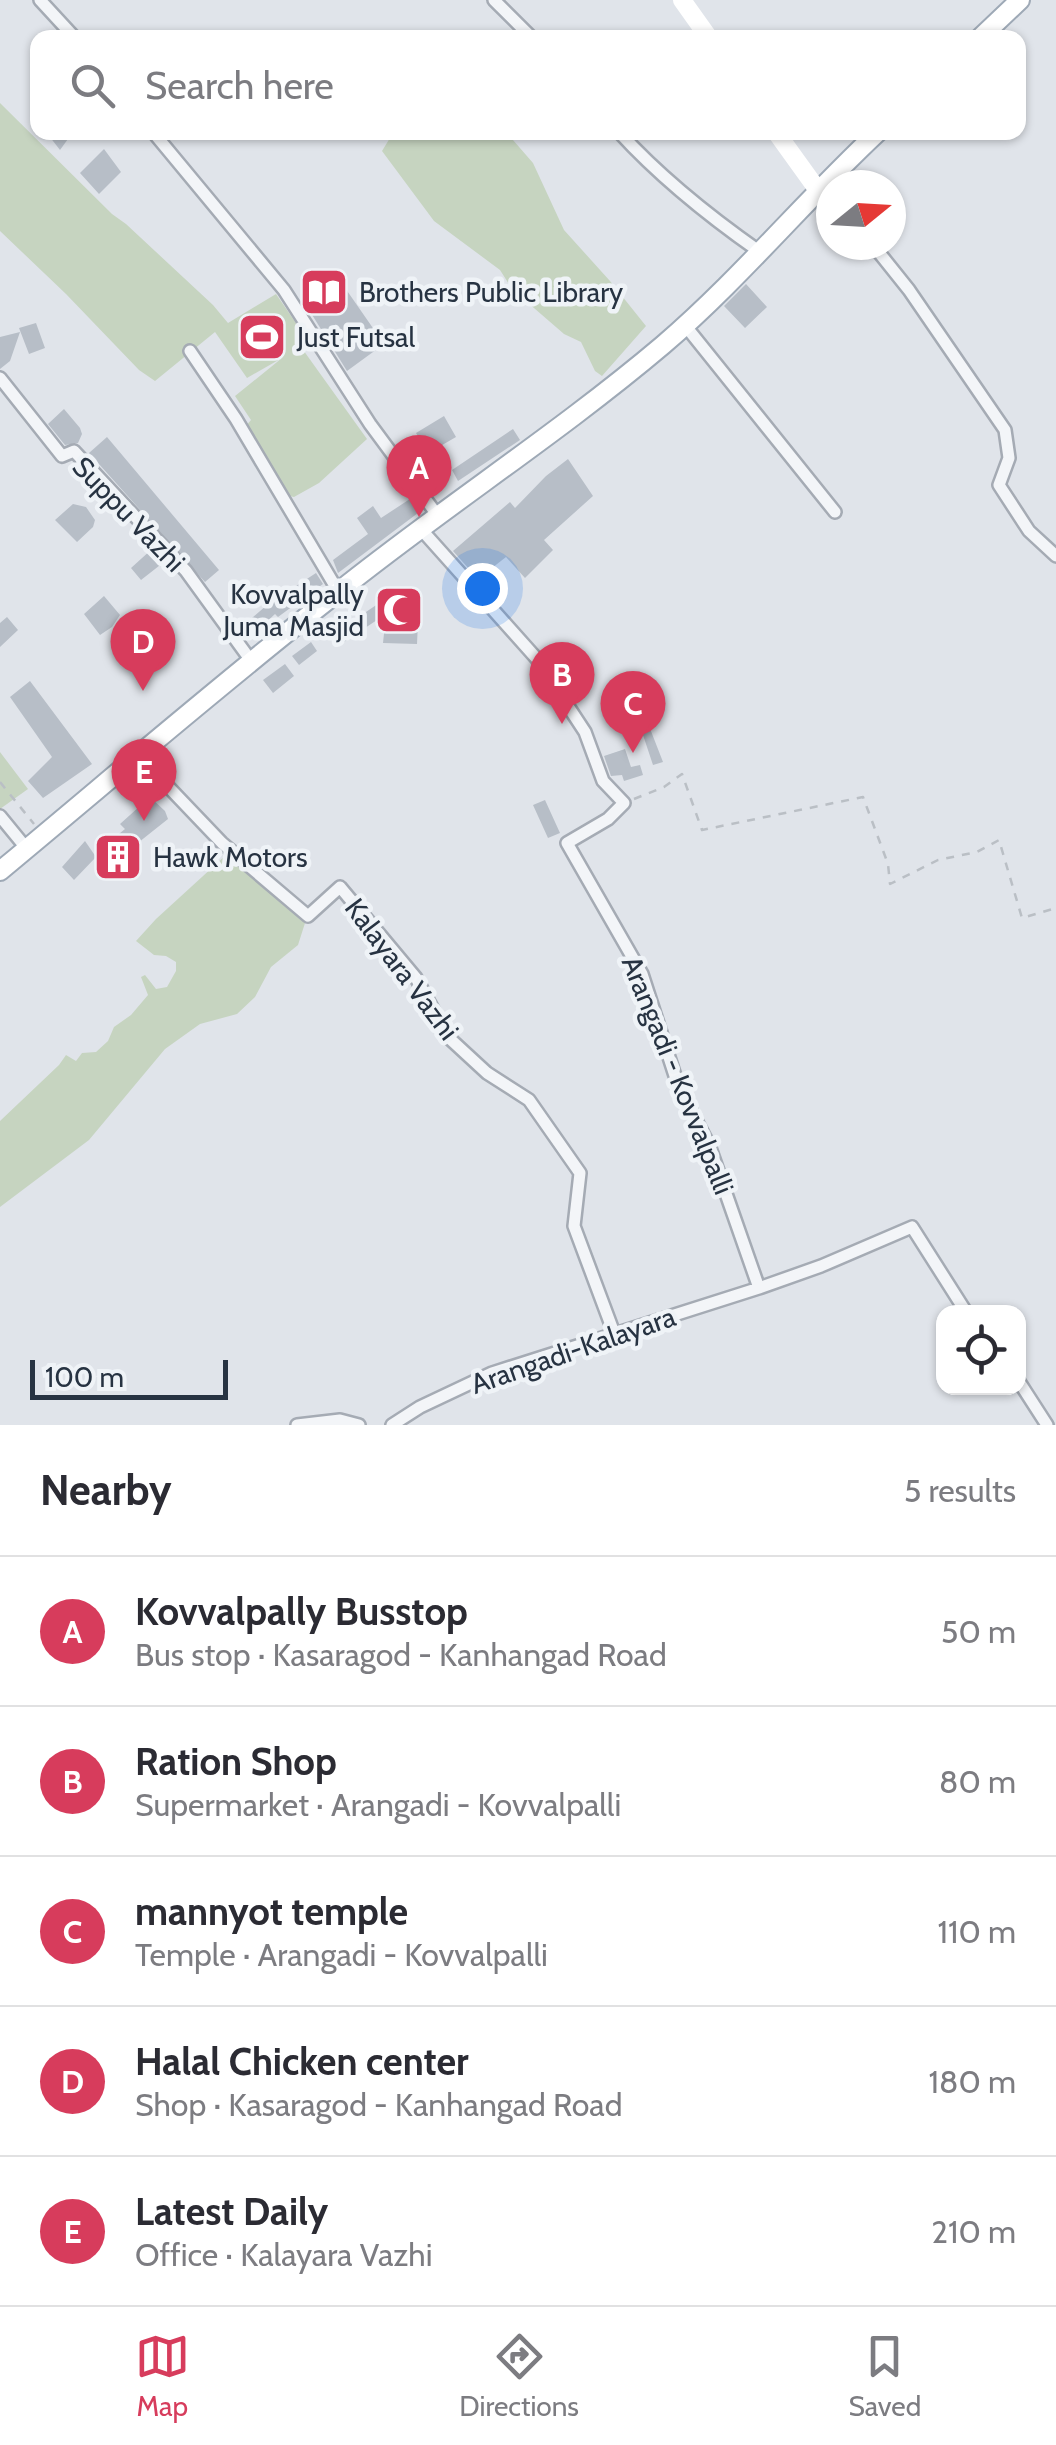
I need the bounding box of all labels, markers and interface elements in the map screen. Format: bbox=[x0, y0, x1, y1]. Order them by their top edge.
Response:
search box bbox=[30, 30, 1026, 140]
icon: search bbox=[65, 58, 120, 113]
text: Search here bbox=[145, 62, 334, 109]
north arrow bbox=[816, 170, 906, 260]
library icon: Brothers Public Library bbox=[298, 266, 350, 318]
place label: Brothers Public Library bbox=[359, 275, 623, 309]
sports icon: Just Futsal bbox=[236, 311, 288, 363]
place label: Just Futsal bbox=[296, 320, 416, 354]
pin: A bbox=[386, 434, 452, 517]
street label: Suppu Vazhi bbox=[66, 449, 192, 579]
your location bbox=[457, 563, 508, 614]
place label: Kovvalpally Juma Masjid bbox=[222, 577, 364, 643]
mosque icon: Kovvalpally Juma Masjid bbox=[373, 584, 425, 636]
pin: D bbox=[110, 608, 176, 691]
pin: B bbox=[530, 642, 594, 724]
pin: C bbox=[600, 670, 666, 753]
pin: E bbox=[112, 738, 176, 821]
building icon: Hawk Motors bbox=[92, 831, 144, 883]
place label: Hawk Motors bbox=[153, 840, 307, 874]
street label: Kalayara Vazhi bbox=[338, 892, 466, 1046]
street label: Arangadi - Kovvalpalli bbox=[615, 951, 741, 1199]
street label: Arangadi-Kalayara bbox=[466, 1299, 680, 1401]
map controls bbox=[936, 1305, 1026, 1395]
button: locate bbox=[936, 1305, 1026, 1395]
scale bar bbox=[30, 1355, 228, 1400]
text: 100 m bbox=[45, 1360, 124, 1394]
text: Nearby bbox=[40, 1464, 172, 1516]
text: 5 results bbox=[904, 1471, 1016, 1510]
text: Kovvalpally Busstop bbox=[135, 1588, 468, 1635]
text: A bbox=[62, 1612, 83, 1651]
text: 50 m bbox=[941, 1612, 1016, 1651]
text: Bus stop · Kasaragod - Kanhangad Road bbox=[135, 1635, 667, 1674]
text: Ration Shop bbox=[135, 1738, 337, 1785]
text: B bbox=[62, 1762, 83, 1801]
text: 80 m bbox=[939, 1762, 1016, 1801]
text: Supermarket · Arangadi - Kovvalpalli bbox=[135, 1785, 621, 1824]
text: mannyot temple bbox=[135, 1888, 408, 1935]
text: C bbox=[63, 1912, 82, 1951]
text: 110 m bbox=[938, 1912, 1016, 1951]
text: Temple · Arangadi - Kovvalpalli bbox=[135, 1935, 548, 1974]
text: Halal Chicken center bbox=[135, 2038, 469, 2085]
text: D bbox=[61, 2062, 84, 2101]
text: 180 m bbox=[929, 2062, 1016, 2101]
text: Shop · Kasaragod - Kanhangad Road bbox=[135, 2085, 623, 2124]
text: Latest Daily bbox=[135, 2188, 328, 2235]
text: E bbox=[63, 2212, 82, 2251]
text: 210 m bbox=[931, 2212, 1016, 2251]
text: Office · Kalayara Vazhi bbox=[135, 2235, 432, 2274]
tab: Map bbox=[135, 2329, 190, 2423]
tab: Directions bbox=[459, 2329, 579, 2423]
tab: Saved bbox=[849, 2329, 921, 2423]

